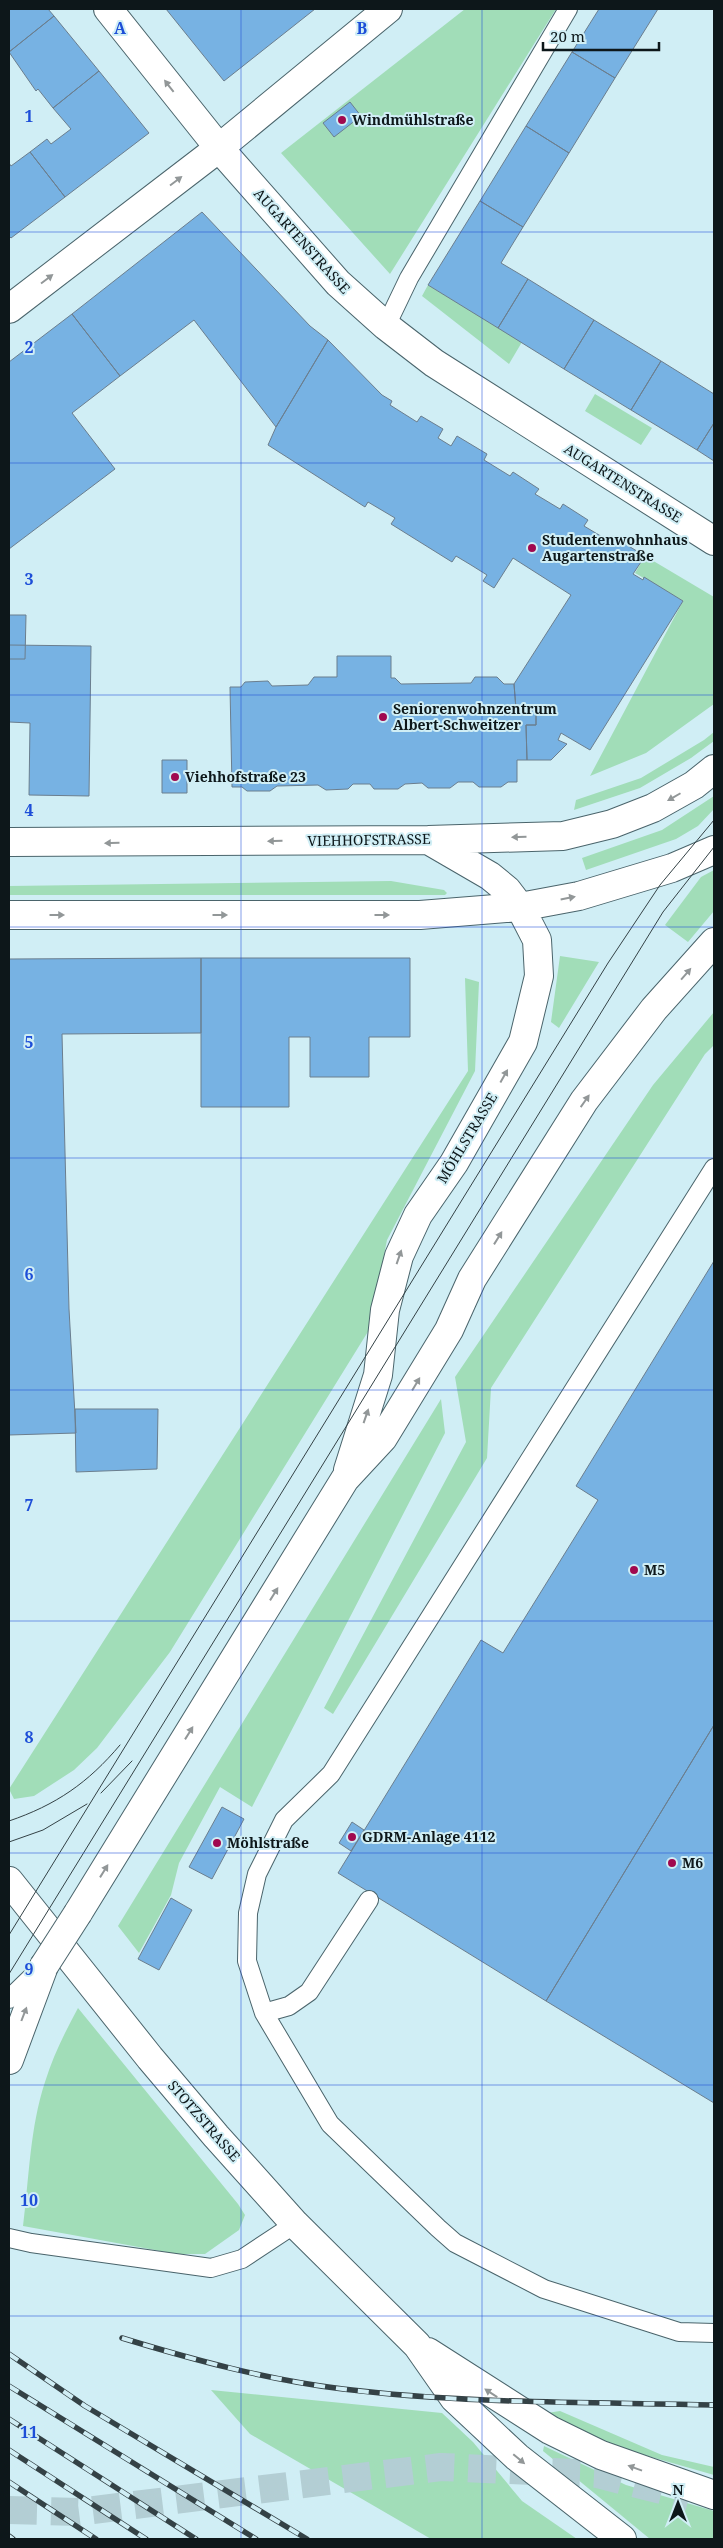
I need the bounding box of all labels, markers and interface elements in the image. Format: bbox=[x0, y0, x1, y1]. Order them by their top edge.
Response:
text: A bbox=[114, 17, 127, 39]
text: B bbox=[357, 17, 368, 39]
scale bar bbox=[543, 20, 659, 52]
text: 20 m bbox=[550, 26, 585, 46]
one-way arrow bbox=[164, 80, 175, 93]
text: 1 bbox=[24, 105, 34, 127]
place label: Windmühlstraße bbox=[352, 110, 473, 129]
marker: Windmühlstraße bbox=[336, 114, 348, 126]
one-way arrow bbox=[169, 175, 182, 186]
street label: AUGARTENSTRASSE bbox=[250, 184, 355, 298]
one-way arrow bbox=[41, 274, 54, 285]
text: 2 bbox=[24, 336, 34, 358]
street label: AUGARTENSTRASSE bbox=[561, 439, 686, 527]
place label: Studentenwohnhaus Augartenstraße bbox=[542, 530, 688, 565]
marker: Studentenwohnhaus Augartenstraße bbox=[526, 542, 538, 554]
text: 3 bbox=[24, 568, 34, 590]
place label: Seniorenwohnzentrum Albert-Schweitzer bbox=[393, 699, 557, 734]
marker: Seniorenwohnzentrum Albert-Schweitzer bbox=[377, 711, 389, 723]
place label: Viehhofstraße 23 bbox=[185, 767, 306, 786]
marker: Viehhofstraße 23 bbox=[169, 771, 181, 783]
one-way arrow bbox=[667, 792, 680, 801]
text: 4 bbox=[24, 799, 34, 821]
street label: VIEHHOFSTRASSE bbox=[307, 829, 431, 850]
one-way arrow bbox=[511, 834, 527, 842]
one-way arrow bbox=[266, 837, 282, 845]
one-way arrow bbox=[104, 839, 120, 847]
one-way arrow bbox=[561, 894, 577, 902]
one-way arrow bbox=[50, 911, 66, 919]
one-way arrow bbox=[212, 911, 228, 919]
one-way arrow bbox=[375, 911, 391, 919]
one-way arrow bbox=[681, 967, 692, 980]
text: 5 bbox=[24, 1031, 34, 1053]
one-way arrow bbox=[500, 1069, 509, 1082]
street label: MÖHLSTRASSE bbox=[432, 1089, 501, 1186]
one-way arrow bbox=[580, 1094, 590, 1108]
one-way arrow bbox=[494, 1231, 503, 1245]
one-way arrow bbox=[396, 1250, 403, 1265]
text: 6 bbox=[24, 1263, 34, 1285]
one-way arrow bbox=[411, 1378, 420, 1391]
one-way arrow bbox=[363, 1408, 371, 1423]
text: 7 bbox=[24, 1494, 34, 1516]
place label: M5 bbox=[644, 1560, 665, 1579]
marker: M5 bbox=[628, 1564, 640, 1576]
one-way arrow bbox=[269, 1588, 278, 1601]
text: 8 bbox=[24, 1726, 34, 1748]
one-way arrow bbox=[184, 1726, 193, 1739]
place label: GDRM-Anlage 4112 bbox=[362, 1827, 496, 1846]
marker: GDRM-Anlage 4112 bbox=[346, 1831, 358, 1843]
place label: Möhlstraße bbox=[227, 1833, 309, 1852]
marker: Möhlstraße bbox=[211, 1837, 223, 1849]
place label: M6 bbox=[682, 1853, 703, 1872]
marker: M6 bbox=[666, 1857, 678, 1869]
one-way arrow bbox=[99, 1865, 108, 1878]
text: 9 bbox=[24, 1958, 34, 1980]
one-way arrow bbox=[21, 2007, 29, 2021]
street label: STOTZSTRASSE bbox=[164, 2076, 245, 2165]
text: 10 bbox=[20, 2189, 38, 2211]
one-way arrow bbox=[485, 2388, 498, 2398]
text: 11 bbox=[20, 2421, 38, 2443]
one-way arrow bbox=[512, 2453, 525, 2464]
one-way arrow bbox=[627, 2464, 642, 2472]
north arrow bbox=[653, 2478, 703, 2528]
text: N bbox=[672, 2480, 684, 2499]

